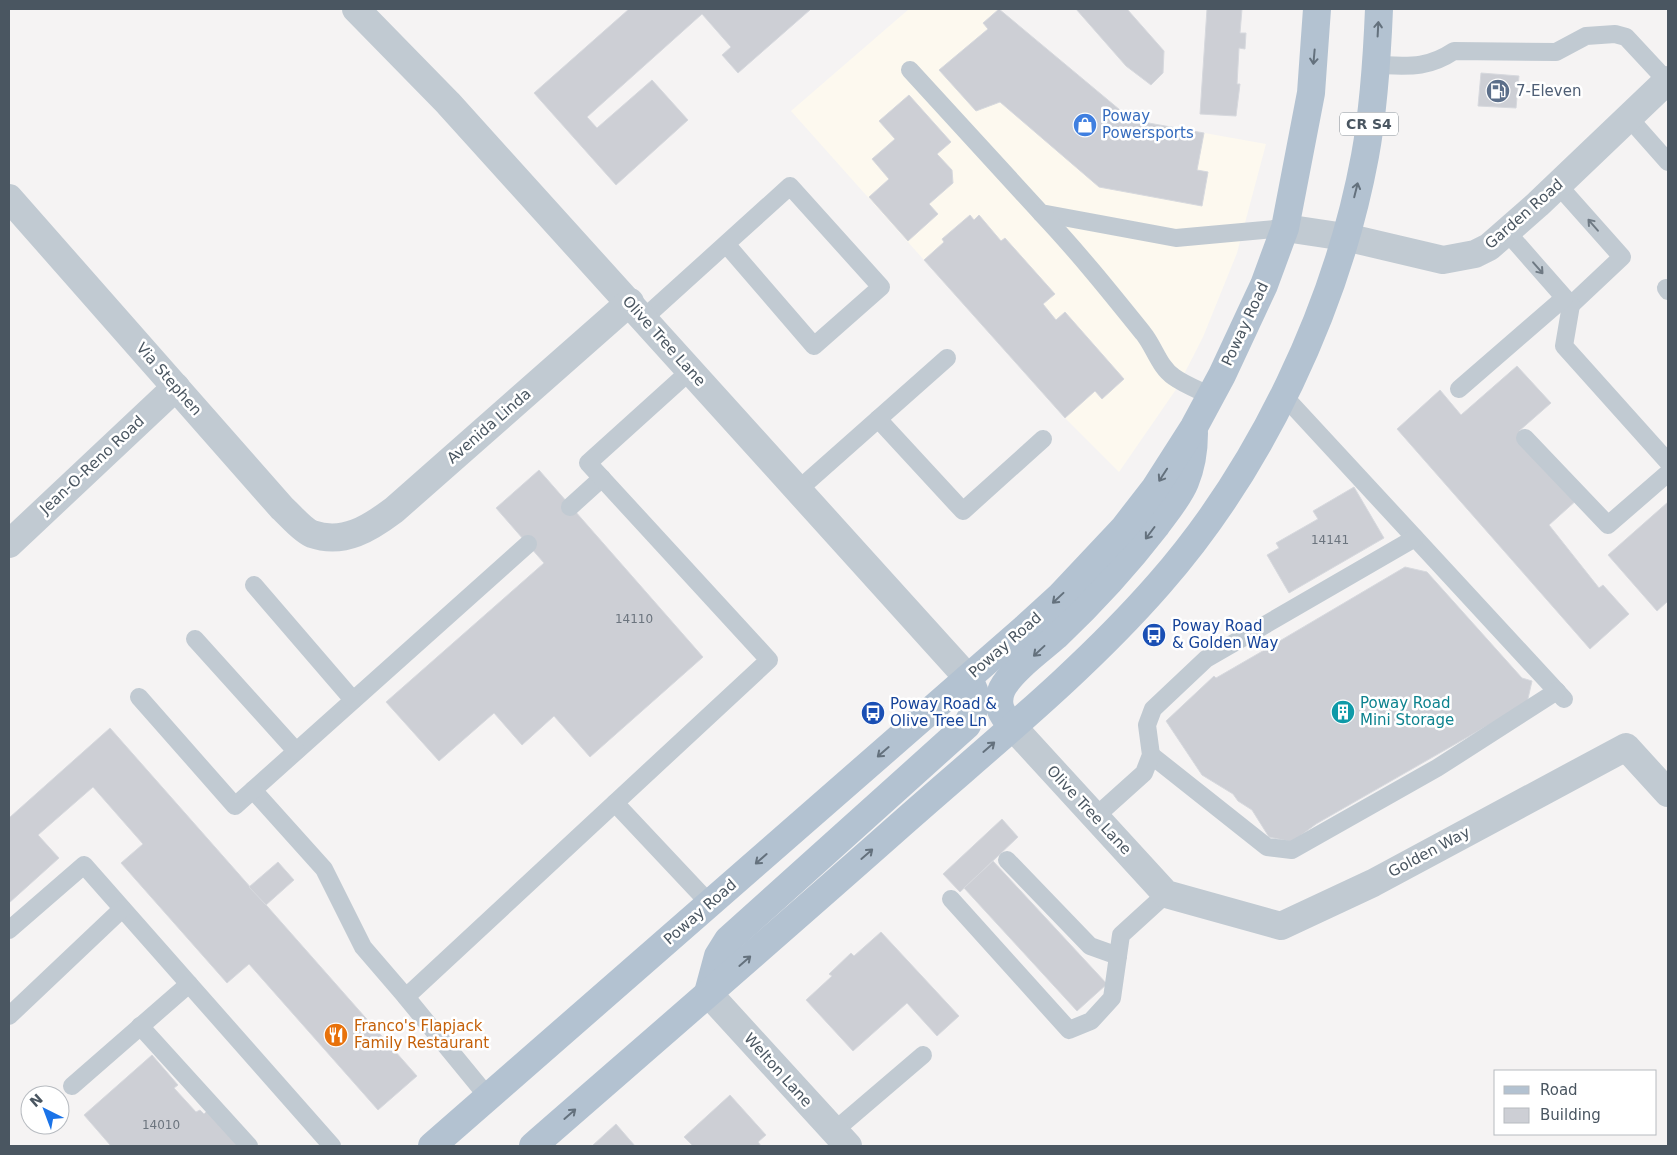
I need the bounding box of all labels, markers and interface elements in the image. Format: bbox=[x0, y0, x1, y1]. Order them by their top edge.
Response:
one-way arrow bbox=[1374, 22, 1383, 38]
one-way arrow bbox=[1310, 49, 1319, 65]
fuel station icon: 7-Eleven bbox=[1485, 78, 1511, 104]
place label: 7-Eleven bbox=[1516, 82, 1581, 100]
place label: Poway Powersports bbox=[1102, 107, 1194, 142]
shop icon: Poway Powersports bbox=[1072, 112, 1098, 138]
road number: CR S4 bbox=[1340, 112, 1398, 136]
street label: Garden Road bbox=[1481, 175, 1567, 253]
one-way arrow bbox=[1352, 183, 1362, 199]
one-way arrow bbox=[1588, 219, 1599, 232]
one-way arrow bbox=[1533, 262, 1544, 275]
street label: Poway Road bbox=[1218, 279, 1272, 369]
street label: Olive Tree Lane bbox=[619, 292, 709, 390]
street label: Via Stephen bbox=[133, 339, 205, 419]
street label: Avenida Linda bbox=[443, 385, 535, 467]
street label: Jean-O-Reno Road bbox=[35, 412, 148, 519]
one-way arrow bbox=[1158, 468, 1169, 482]
one-way arrow bbox=[1145, 526, 1155, 540]
house number: 14141 bbox=[1311, 533, 1349, 547]
one-way arrow bbox=[1051, 592, 1064, 604]
street label: Poway Road bbox=[965, 609, 1045, 681]
house number: 14110 bbox=[615, 612, 653, 626]
place label: Poway Road & Golden Way bbox=[1172, 617, 1279, 652]
bus stop icon: Poway Road & Golden Way bbox=[1141, 622, 1167, 648]
one-way arrow bbox=[1032, 645, 1045, 657]
place label: Poway Road Mini Storage bbox=[1360, 694, 1454, 729]
place label: Poway Road & Olive Tree Ln bbox=[890, 695, 997, 730]
building icon: Poway Road Mini Storage bbox=[1330, 699, 1356, 725]
bus stop icon: Poway Road & Olive Tree Ln bbox=[860, 700, 886, 726]
one-way arrow bbox=[983, 741, 996, 752]
one-way arrow bbox=[877, 746, 890, 757]
street label: Olive Tree Lane bbox=[1043, 762, 1135, 858]
street label: Golden Way bbox=[1385, 823, 1473, 881]
one-way arrow bbox=[861, 848, 874, 860]
one-way arrow bbox=[755, 853, 768, 865]
street label: Poway Road bbox=[660, 876, 740, 948]
one-way arrow bbox=[738, 955, 751, 967]
place label: Franco's Flapjack Family Restaurant bbox=[354, 1017, 489, 1052]
restaurant icon: Franco's Flapjack Family Restaurant bbox=[323, 1022, 349, 1048]
street label: Welton Lane bbox=[740, 1029, 816, 1111]
legend bbox=[1494, 1070, 1657, 1135]
text: Road bbox=[1540, 1081, 1578, 1099]
north arrow bbox=[20, 1085, 70, 1135]
text: N bbox=[27, 1090, 46, 1110]
text: Building bbox=[1540, 1106, 1601, 1124]
one-way arrow bbox=[563, 1108, 576, 1120]
house number: 14010 bbox=[142, 1118, 180, 1132]

